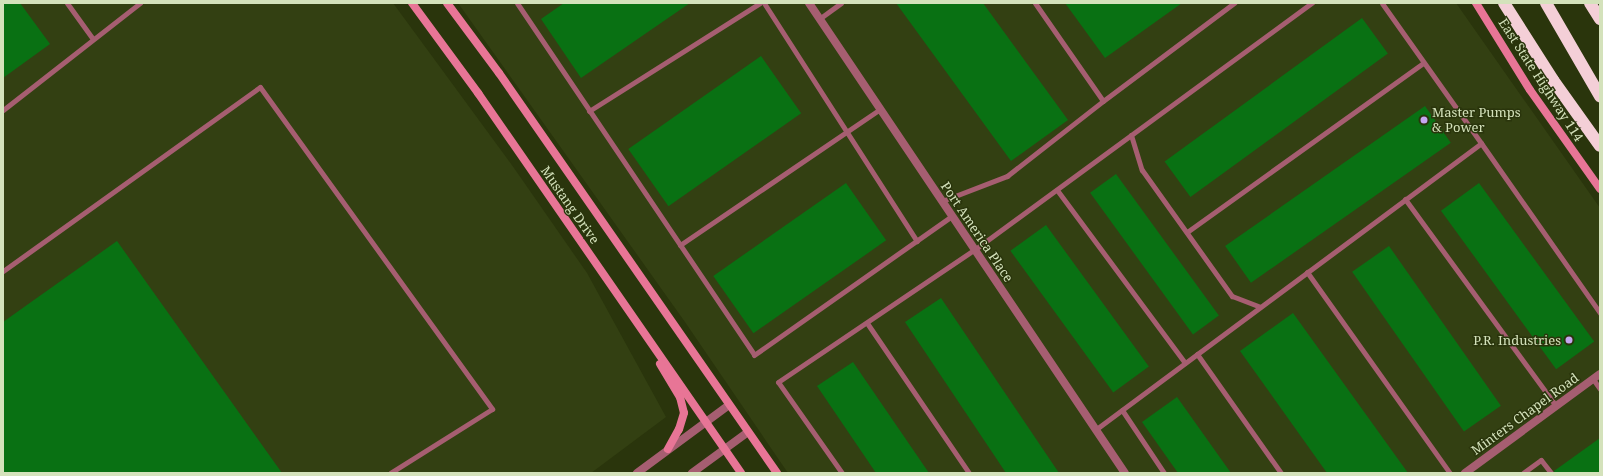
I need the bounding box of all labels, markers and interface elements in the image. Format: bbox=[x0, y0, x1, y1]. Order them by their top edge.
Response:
street label: East State Highway 114 bbox=[1495, 16, 1587, 144]
place label: Master Pumps & Power bbox=[1432, 105, 1521, 136]
marker: Master Pumps & Power bbox=[1419, 115, 1429, 125]
street label: Mustang Drive bbox=[537, 163, 603, 247]
street label: Port America Place bbox=[938, 179, 1016, 285]
place label: P.R. Industries bbox=[1473, 332, 1561, 348]
marker: P.R. Industries bbox=[1564, 335, 1574, 345]
street label: Minters Chapel Road bbox=[1468, 370, 1582, 458]

